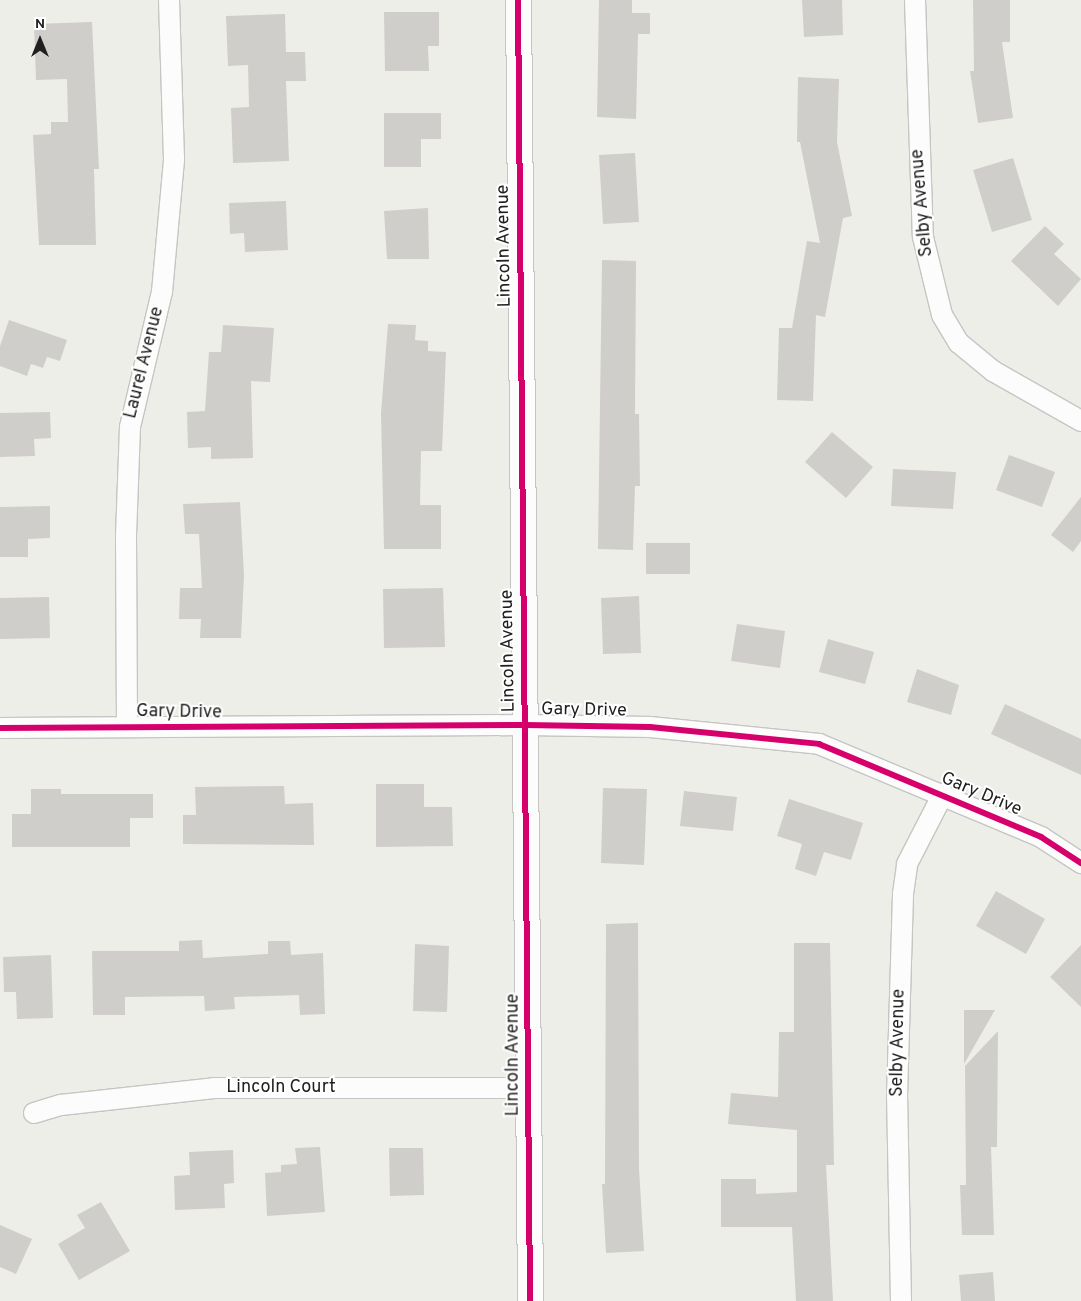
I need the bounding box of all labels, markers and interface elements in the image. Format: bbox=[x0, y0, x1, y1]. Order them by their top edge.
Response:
north arrow bbox=[15, 15, 65, 65]
text: N bbox=[35, 16, 45, 33]
street label: Selby Avenue bbox=[907, 148, 939, 258]
street label: Lincoln Avenue bbox=[493, 184, 517, 308]
street label: Laurel Avenue bbox=[121, 305, 169, 421]
street label: Lincoln Avenue bbox=[497, 589, 521, 713]
street label: Gary Drive bbox=[541, 699, 627, 723]
street label: Gary Drive bbox=[136, 701, 222, 725]
street label: Gary Drive bbox=[937, 768, 1025, 822]
street label: Selby Avenue bbox=[887, 988, 911, 1098]
street label: Lincoln Avenue bbox=[503, 993, 525, 1117]
street label: Lincoln Court bbox=[226, 1077, 336, 1099]

